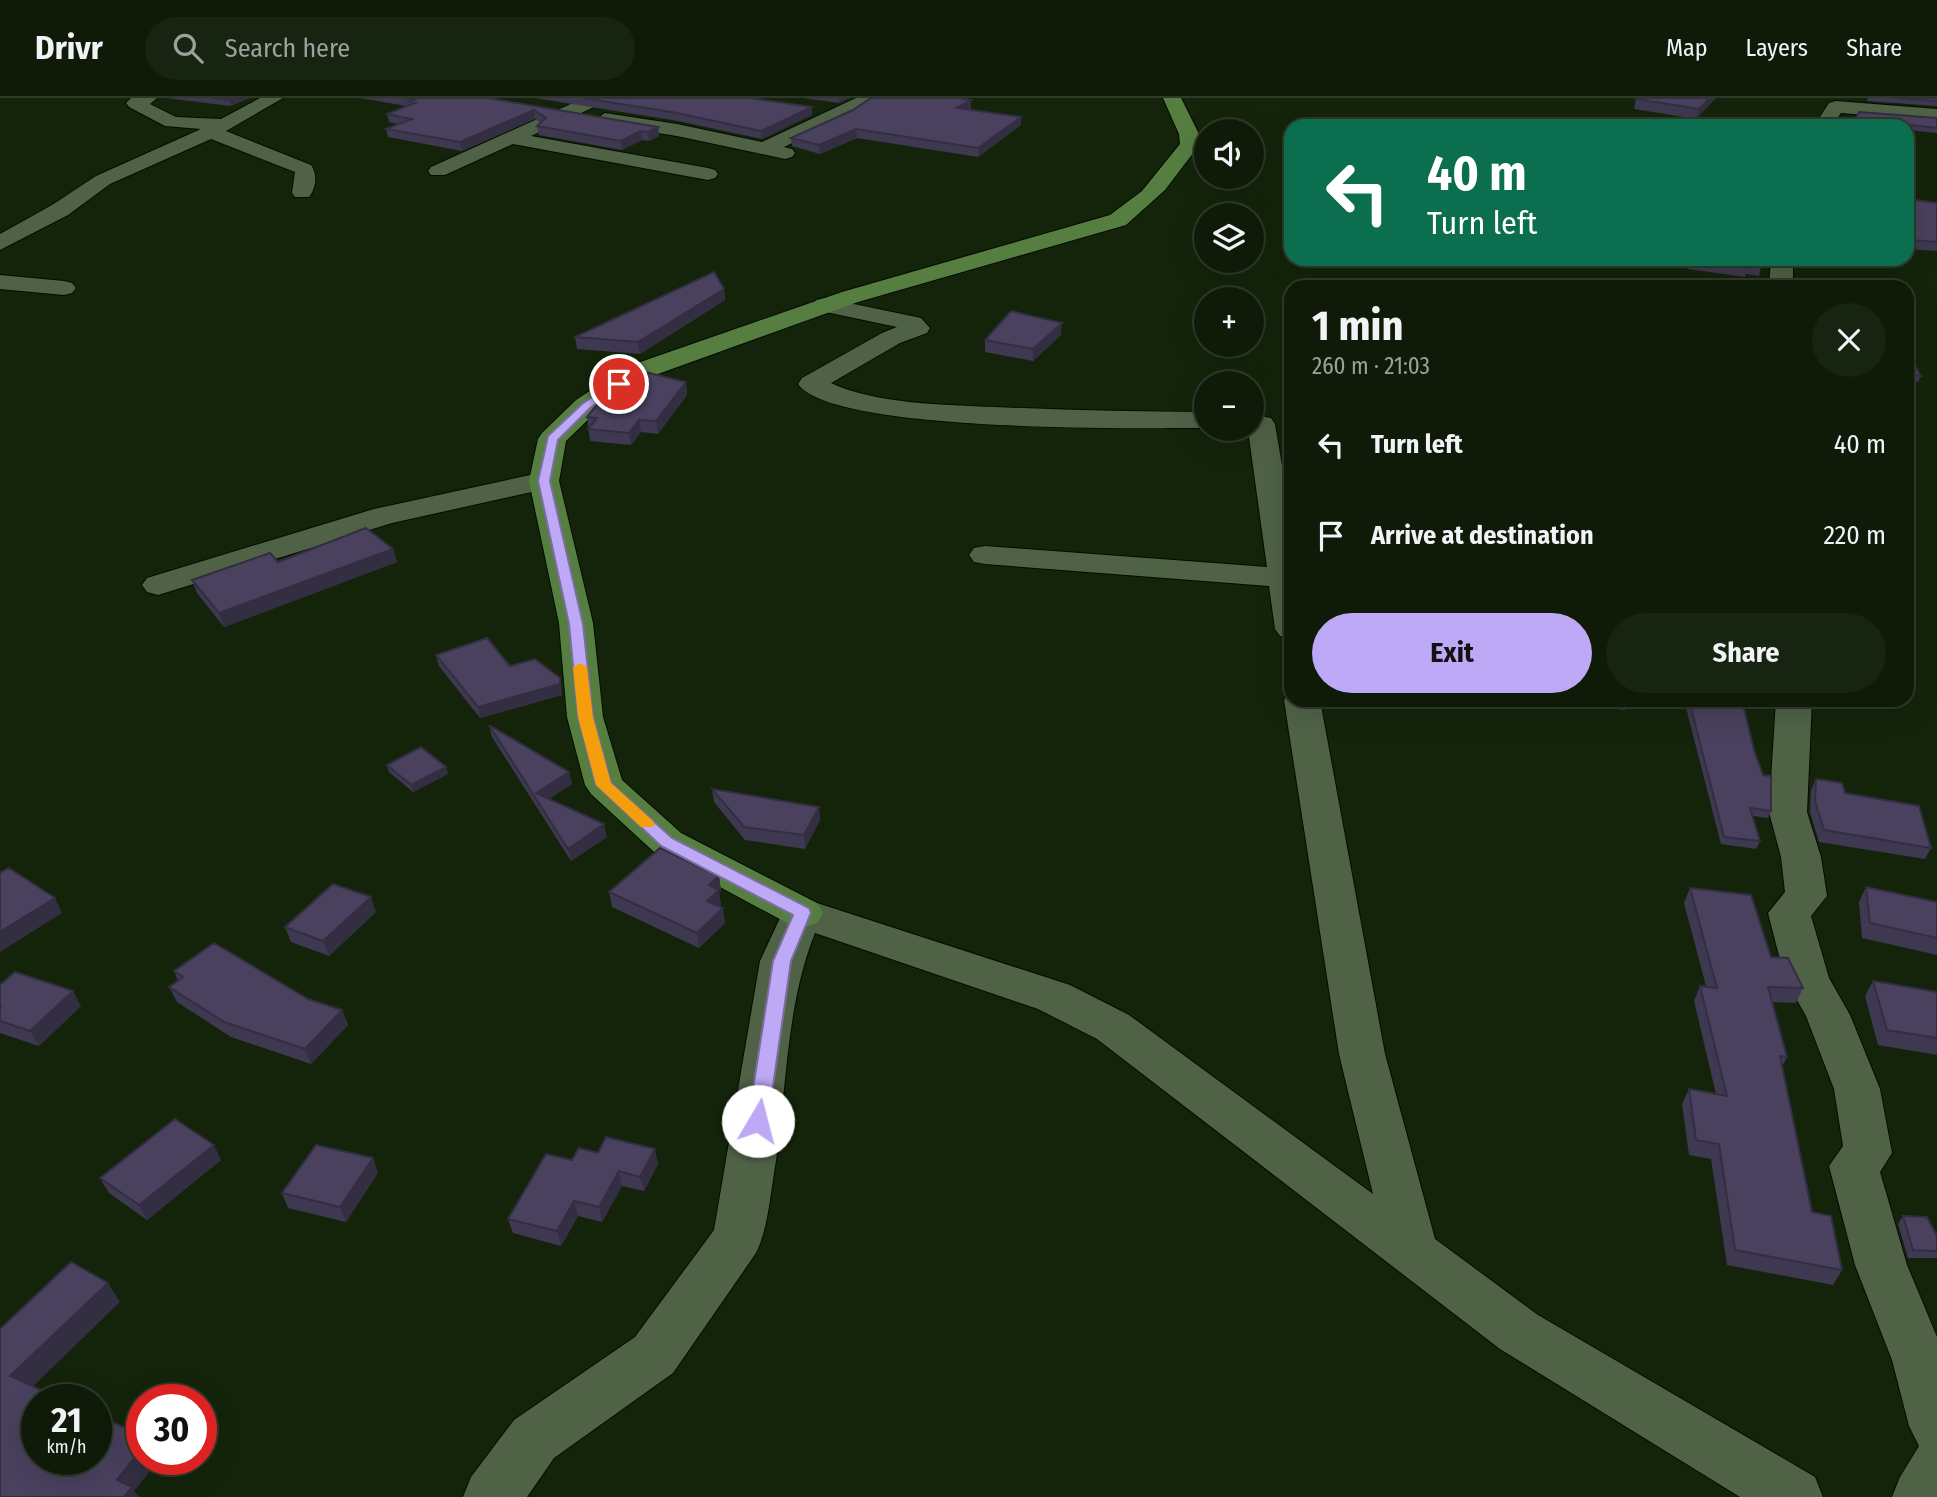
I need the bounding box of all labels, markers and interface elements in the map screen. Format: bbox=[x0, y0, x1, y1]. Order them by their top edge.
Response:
search box bbox=[145, 17, 635, 80]
text: Drivr bbox=[35, 28, 103, 68]
icon: search bbox=[169, 29, 207, 67]
text: Search here bbox=[225, 33, 350, 64]
text: Map bbox=[1666, 34, 1708, 62]
text: Layers bbox=[1746, 34, 1808, 62]
text: Share bbox=[1846, 34, 1902, 62]
map controls bbox=[1194, 119, 1264, 441]
button: sound bbox=[1194, 119, 1264, 189]
text: 40 m bbox=[1427, 144, 1527, 203]
icon: left bbox=[1312, 147, 1403, 238]
button: layers bbox=[1194, 203, 1264, 273]
text: Turn left bbox=[1427, 204, 1537, 242]
button: + bbox=[1194, 287, 1264, 357]
text: 1 min bbox=[1312, 301, 1403, 351]
button: close bbox=[1812, 303, 1886, 377]
text: 260 m · 21:03 bbox=[1312, 352, 1430, 380]
pin bbox=[589, 354, 649, 414]
icon: arrive bbox=[600, 365, 638, 403]
button: − bbox=[1194, 371, 1264, 441]
icon: left bbox=[1312, 426, 1350, 464]
text: Turn left bbox=[1371, 429, 1463, 460]
text: 40 m bbox=[1834, 429, 1886, 460]
icon: arrive bbox=[1312, 517, 1350, 555]
text: Arrive at destination bbox=[1371, 520, 1594, 551]
text: 220 m bbox=[1823, 520, 1886, 551]
button: Exit bbox=[1312, 613, 1592, 693]
button: Share bbox=[1606, 613, 1886, 693]
position arrow bbox=[721, 1084, 795, 1158]
speed limit sign: 30 bbox=[126, 1384, 217, 1475]
text: 21 bbox=[51, 1399, 82, 1441]
text: km/h bbox=[46, 1436, 87, 1458]

